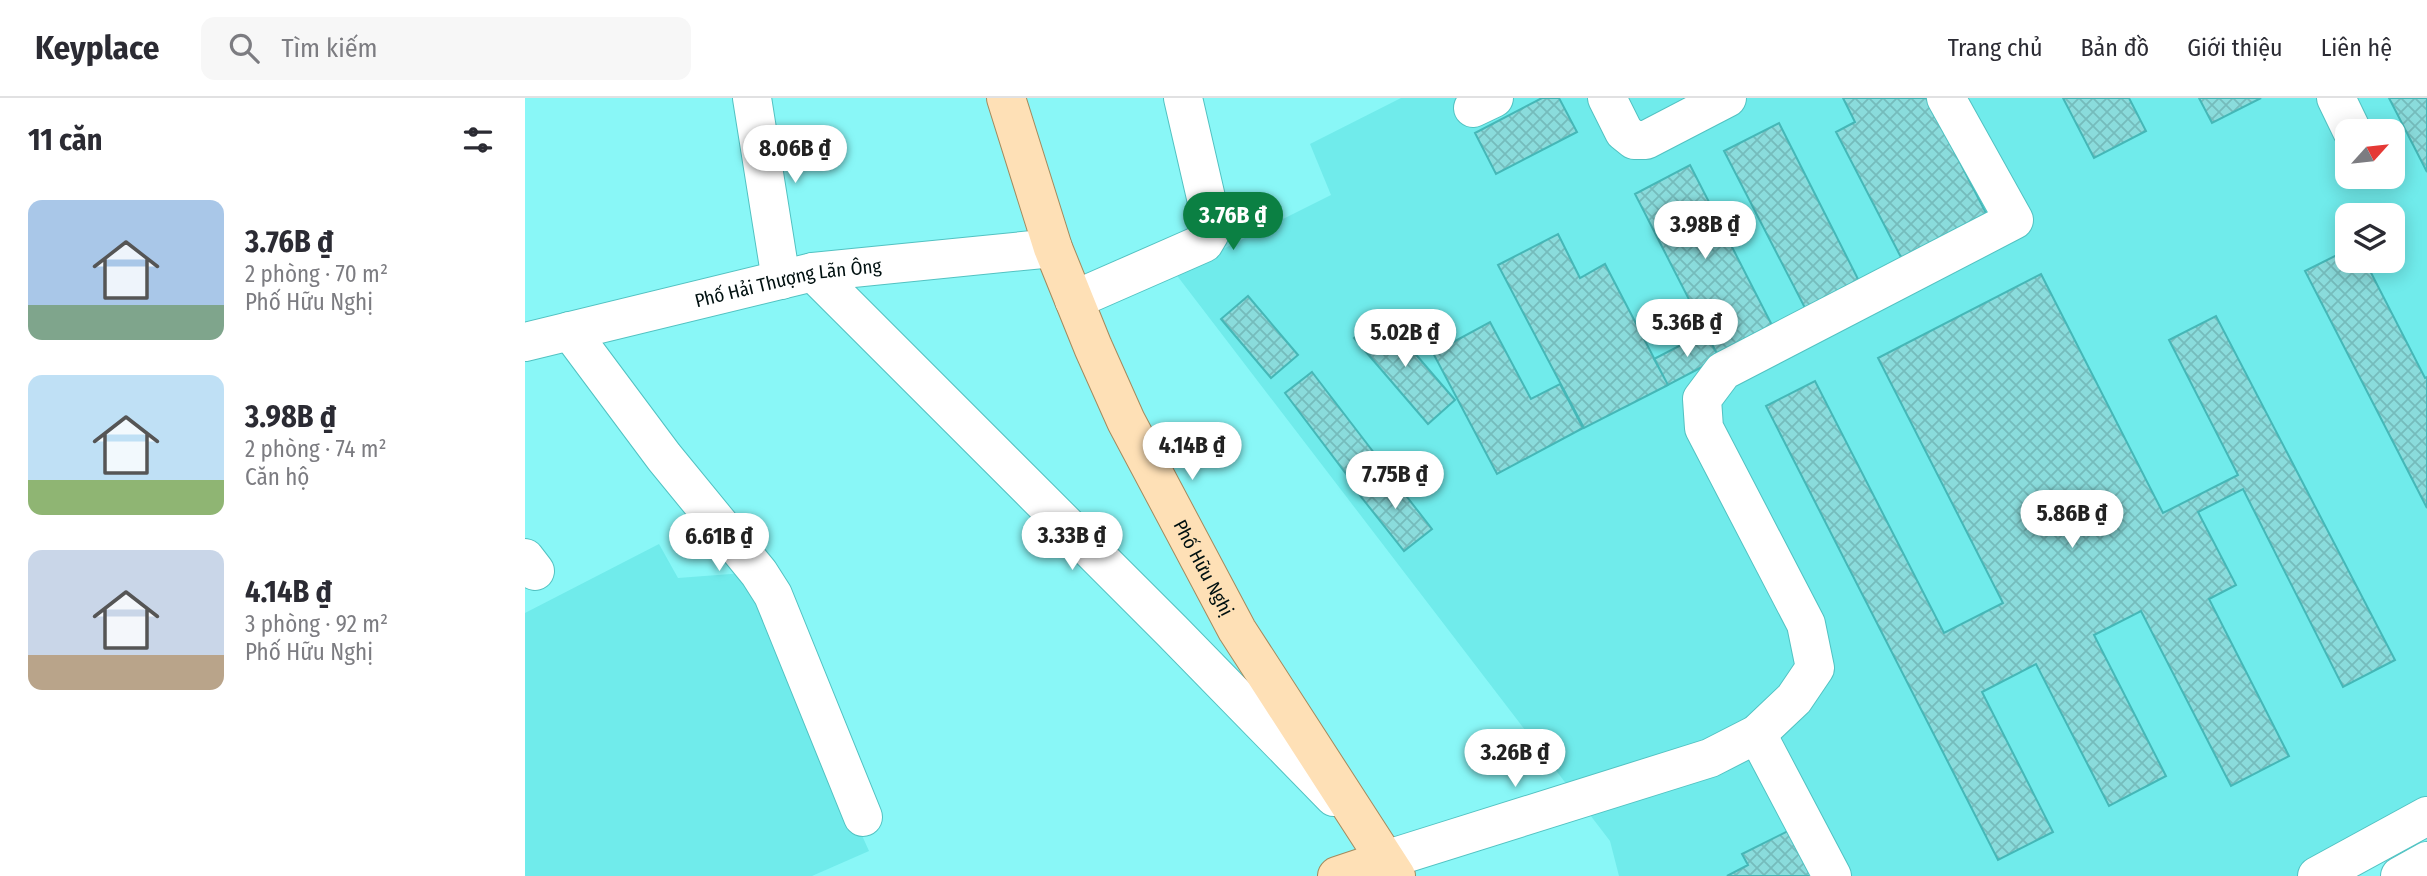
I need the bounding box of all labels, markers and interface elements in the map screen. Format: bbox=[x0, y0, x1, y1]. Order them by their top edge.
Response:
search box bbox=[201, 17, 691, 80]
text: Keyplace bbox=[35, 28, 159, 68]
icon: search bbox=[225, 29, 263, 67]
text: Tìm kiếm bbox=[281, 33, 378, 64]
text: Trang chủ bbox=[1948, 34, 2042, 62]
text: Bản đồ bbox=[2080, 34, 2149, 62]
text: Giới thiệu bbox=[2187, 34, 2283, 62]
text: Liên hệ bbox=[2321, 34, 2392, 62]
north arrow bbox=[2335, 119, 2405, 189]
map controls bbox=[2335, 119, 2405, 273]
icon: filters bbox=[459, 121, 497, 159]
text: 11 căn bbox=[28, 122, 103, 158]
pin: 8.06B ₫ bbox=[730, 126, 860, 185]
text: 8.06B ₫ bbox=[759, 134, 831, 162]
pin: 3.76B ₫ bbox=[1168, 192, 1298, 252]
text: 3.76B ₫ bbox=[1199, 201, 1267, 229]
pin: 3.98B ₫ bbox=[1640, 202, 1770, 261]
button: layers bbox=[2335, 203, 2405, 273]
text: 3.98B ₫ bbox=[1670, 210, 1740, 238]
text: 3.76B ₫ bbox=[245, 224, 334, 260]
icon: home bbox=[84, 228, 168, 312]
street label: Phố Hải Thượng Lãn Ông bbox=[692, 254, 882, 312]
text: 2 phòng · 70 m² bbox=[245, 260, 388, 288]
text: Phố Hữu Nghị bbox=[245, 288, 373, 316]
pin: 5.36B ₫ bbox=[1622, 300, 1752, 359]
text: 5.36B ₫ bbox=[1652, 308, 1722, 336]
pin: 5.02B ₫ bbox=[1340, 310, 1470, 369]
text: 5.02B ₫ bbox=[1370, 318, 1440, 346]
text: 3.98B ₫ bbox=[245, 399, 336, 435]
icon: home bbox=[84, 403, 168, 487]
pin: 4.14B ₫ bbox=[1127, 422, 1257, 482]
text: 4.14B ₫ bbox=[1159, 431, 1225, 459]
text: 2 phòng · 74 m² bbox=[245, 435, 387, 463]
pin: 7.75B ₫ bbox=[1330, 452, 1460, 511]
text: 7.75B ₫ bbox=[1362, 460, 1428, 488]
text: Căn hộ bbox=[245, 463, 309, 491]
pin: 5.86B ₫ bbox=[2007, 490, 2137, 550]
text: 5.86B ₫ bbox=[2036, 499, 2108, 527]
pin: 3.33B ₫ bbox=[1007, 512, 1137, 572]
pin: 6.61B ₫ bbox=[654, 514, 784, 573]
street label: Phố Hữu Nghị bbox=[1169, 516, 1239, 620]
text: 3.33B ₫ bbox=[1038, 521, 1106, 549]
text: 6.61B ₫ bbox=[685, 522, 753, 550]
text: 4.14B ₫ bbox=[245, 574, 332, 610]
icon: home bbox=[84, 578, 168, 662]
text: 3 phòng · 92 m² bbox=[245, 610, 388, 638]
text: Phố Hữu Nghị bbox=[245, 638, 373, 666]
pin: 3.26B ₫ bbox=[1450, 730, 1580, 789]
text: 3.26B ₫ bbox=[1480, 738, 1550, 766]

